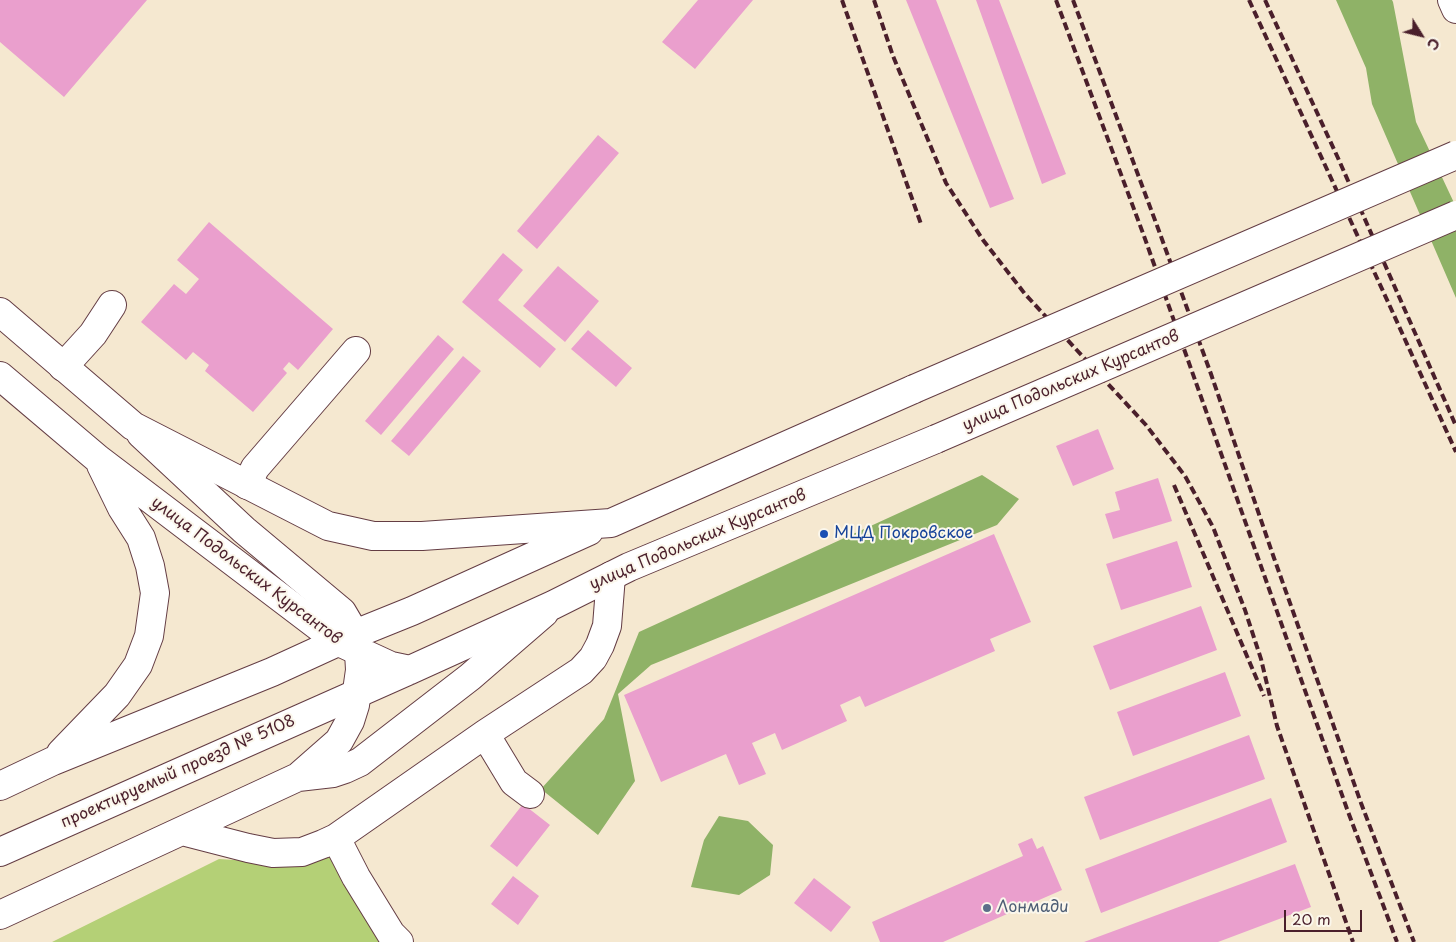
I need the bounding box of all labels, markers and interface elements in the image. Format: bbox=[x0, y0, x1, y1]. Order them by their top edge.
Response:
north arrow bbox=[1396, 10, 1446, 60]
text: С bbox=[1422, 34, 1445, 55]
street label: улица Подольских Курсантов bbox=[960, 327, 1182, 435]
street label: улица Подольских Курсантов bbox=[587, 486, 809, 594]
street label: улица Подольских Курсантов bbox=[147, 493, 345, 649]
place label: МЦД Покровское bbox=[834, 524, 973, 544]
marker: МЦД Покровское bbox=[818, 528, 830, 540]
street label: проектируемый проезд № 5108 bbox=[58, 711, 298, 833]
place label: Лонмади bbox=[997, 898, 1069, 918]
scale bar bbox=[1286, 900, 1364, 932]
marker: Лонмади bbox=[981, 902, 993, 914]
text: 20 m bbox=[1292, 907, 1331, 930]

